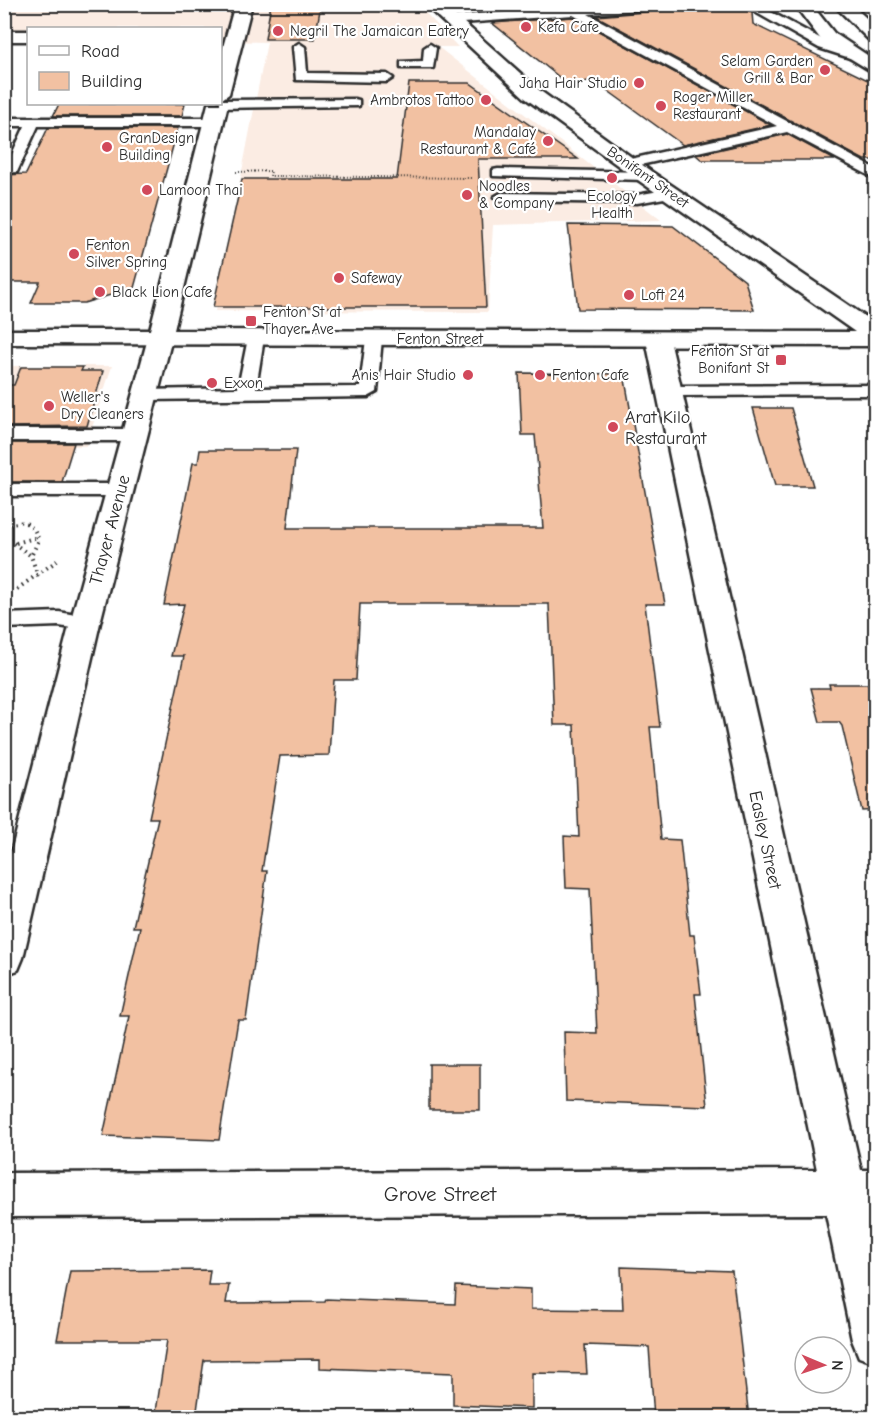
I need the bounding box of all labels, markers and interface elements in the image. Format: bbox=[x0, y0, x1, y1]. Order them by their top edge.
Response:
place label: Kefa Cafe bbox=[538, 18, 599, 36]
marker: Kefa Cafe bbox=[519, 20, 533, 34]
place label: Negril The Jamaican Eatery bbox=[290, 22, 469, 40]
marker: Negril The Jamaican Eatery bbox=[271, 24, 285, 38]
legend bbox=[27, 27, 222, 105]
text: Road bbox=[81, 41, 120, 62]
place label: Selam Garden Grill & Bar bbox=[721, 52, 813, 87]
marker: Selam Garden Grill & Bar bbox=[818, 63, 832, 77]
text: Building bbox=[81, 71, 143, 92]
place label: Jaha Hair Studio bbox=[519, 74, 627, 92]
marker: Jaha Hair Studio bbox=[632, 76, 646, 90]
place label: Roger Miller Restaurant bbox=[673, 88, 752, 123]
place label: Ambrotos Tattoo bbox=[370, 91, 474, 109]
marker: Ambrotos Tattoo bbox=[479, 93, 493, 107]
marker: Roger Miller Restaurant bbox=[654, 99, 668, 113]
place label: Mandalay Restaurant & Café bbox=[420, 123, 536, 158]
place label: GranDesign Building bbox=[119, 129, 194, 164]
marker: Mandalay Restaurant & Café bbox=[541, 134, 555, 148]
marker: GranDesign Building bbox=[100, 140, 114, 154]
street label: Bonifant Street bbox=[604, 142, 693, 212]
marker: Ecology Health bbox=[605, 171, 619, 185]
place label: Noodles & Company bbox=[479, 177, 554, 212]
place label: Lamoon Thai bbox=[159, 181, 243, 199]
marker: Lamoon Thai bbox=[140, 183, 154, 197]
place label: Ecology Health bbox=[587, 187, 637, 222]
marker: Noodles & Company bbox=[460, 188, 474, 202]
place label: Fenton Silver Spring bbox=[86, 236, 167, 271]
marker: Fenton Silver Spring bbox=[67, 247, 81, 261]
place label: Safeway bbox=[351, 269, 402, 287]
marker: Safeway bbox=[332, 271, 346, 285]
place label: Black Lion Cafe bbox=[112, 283, 213, 301]
marker: Black Lion Cafe bbox=[93, 285, 107, 299]
place label: Loft 24 bbox=[641, 286, 685, 304]
marker: Loft 24 bbox=[622, 288, 636, 302]
place label: Fenton St at Thayer Ave bbox=[263, 303, 342, 338]
marker: Fenton St at Thayer Ave bbox=[244, 314, 258, 328]
street label: Fenton Street bbox=[397, 330, 484, 348]
place label: Fenton St at Bonifant St bbox=[691, 342, 770, 377]
marker: Fenton St at Bonifant St bbox=[774, 353, 788, 367]
place label: Anis Hair Studio bbox=[352, 366, 456, 384]
place label: Fenton Cafe bbox=[552, 366, 630, 384]
marker: Anis Hair Studio bbox=[461, 368, 475, 382]
marker: Fenton Cafe bbox=[533, 368, 547, 382]
place label: Exxon bbox=[224, 374, 263, 392]
marker: Exxon bbox=[205, 376, 219, 390]
place label: Weller's Dry Cleaners bbox=[61, 388, 144, 423]
marker: Weller's Dry Cleaners bbox=[42, 399, 56, 413]
place label: Arat Kilo Restaurant bbox=[625, 407, 707, 449]
marker: Arat Kilo Restaurant bbox=[606, 420, 620, 434]
street label: Thayer Avenue bbox=[85, 473, 135, 587]
street label: Easley Street bbox=[744, 789, 786, 892]
street label: Grove Street bbox=[384, 1182, 497, 1206]
north arrow bbox=[793, 1335, 853, 1395]
text: N bbox=[828, 1360, 846, 1371]

